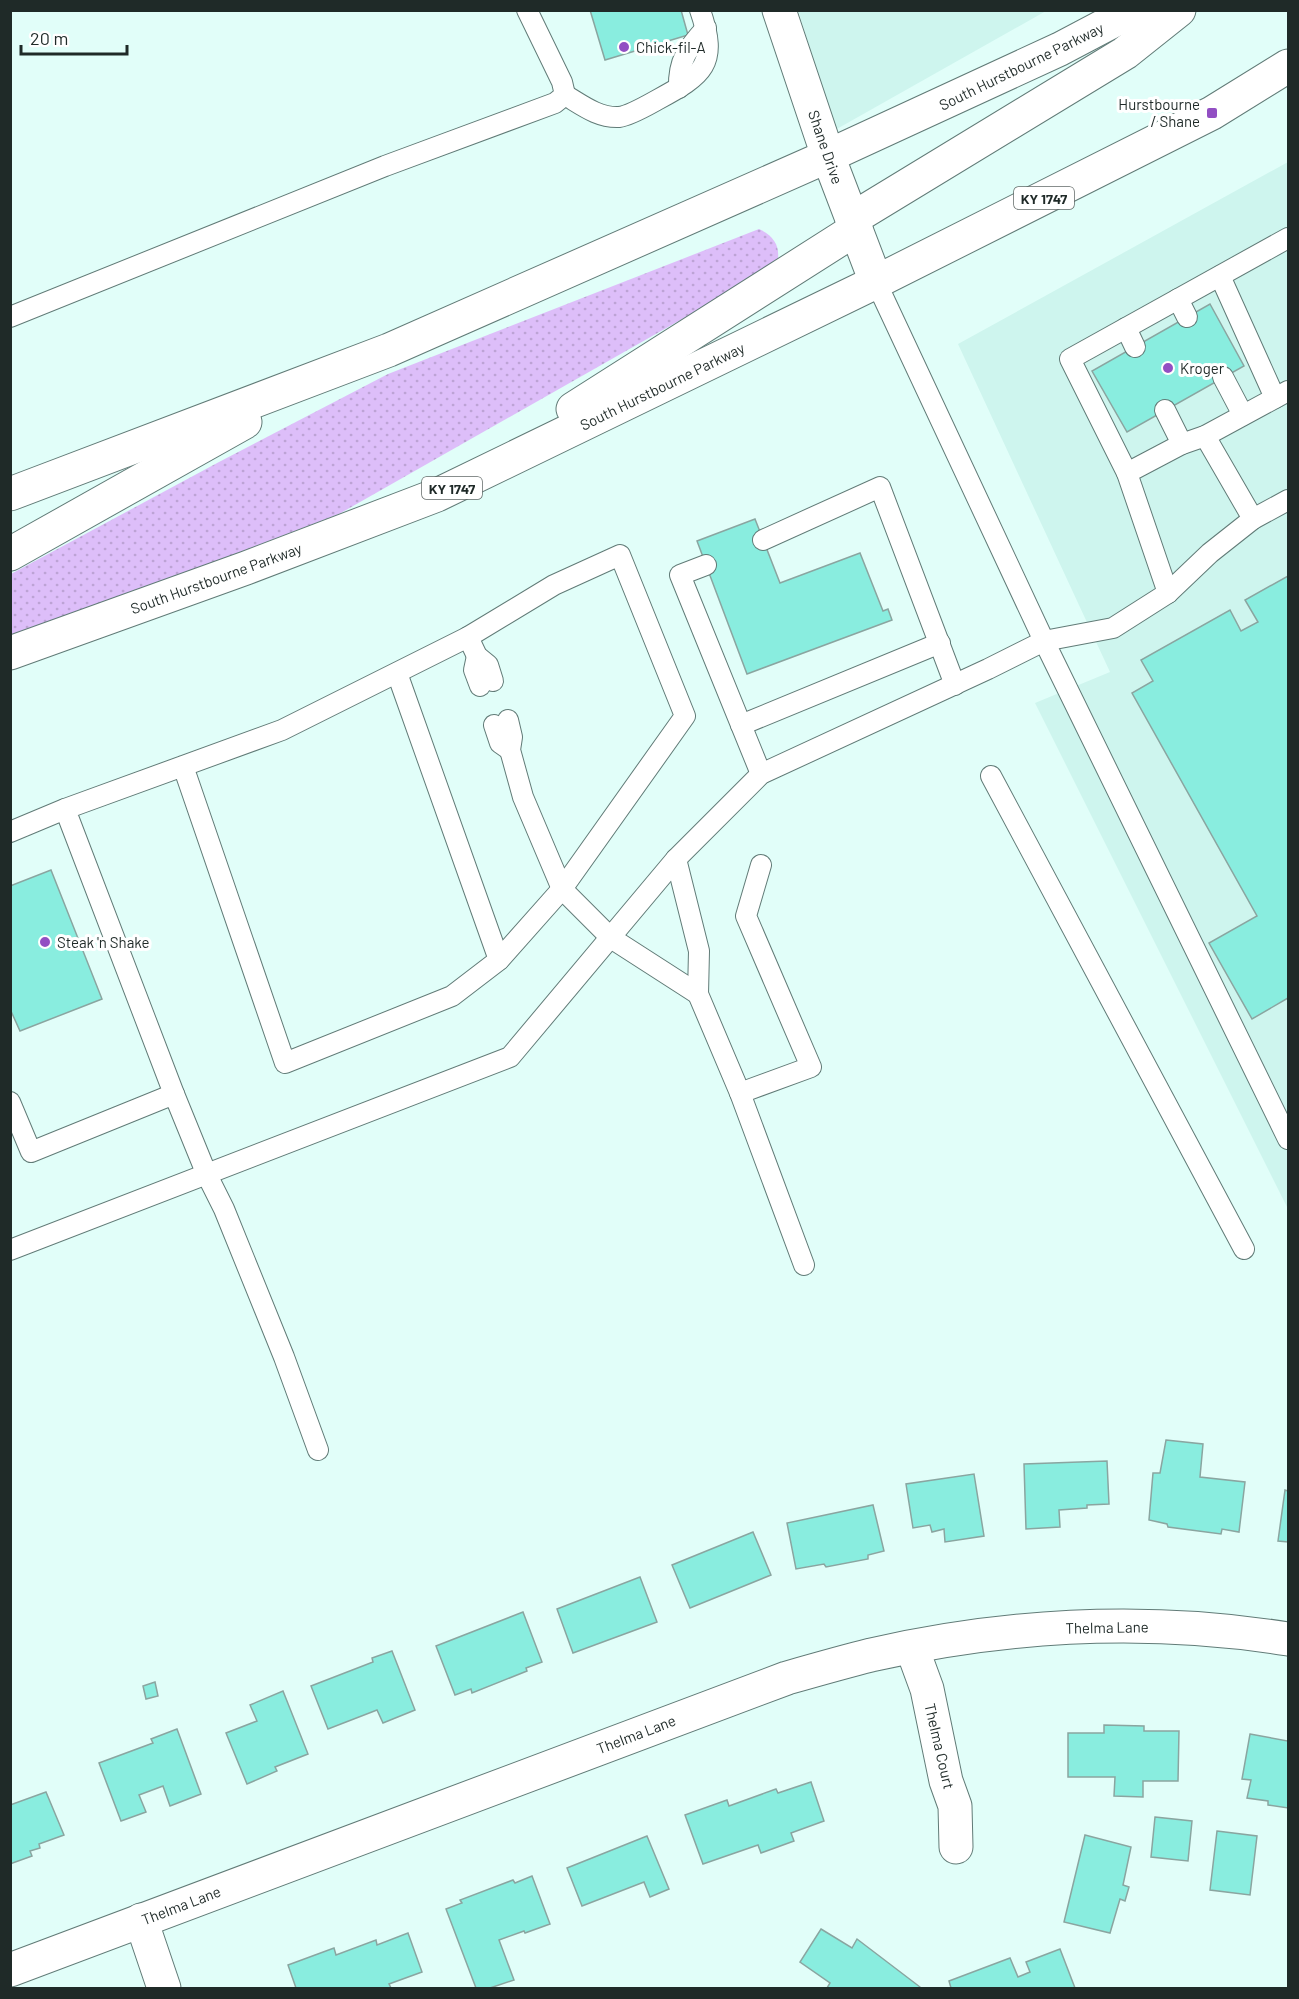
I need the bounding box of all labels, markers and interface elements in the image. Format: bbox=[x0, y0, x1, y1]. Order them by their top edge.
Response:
scale bar bbox=[21, 18, 128, 56]
street label: South Hurstbourne Parkway bbox=[936, 18, 1106, 114]
text: 20 m bbox=[30, 27, 68, 49]
place label: Chick-fil-A bbox=[636, 38, 706, 56]
marker: Chick-fil-A bbox=[617, 40, 631, 54]
place label: Hurstbourne / Shane bbox=[1118, 95, 1200, 130]
marker: Hurstbourne / Shane bbox=[1205, 106, 1219, 120]
street label: Shane Drive bbox=[805, 108, 847, 186]
road number: KY 1747 bbox=[1014, 187, 1074, 209]
street label: South Hurstbourne Parkway bbox=[577, 338, 747, 434]
place label: Kroger bbox=[1180, 359, 1225, 377]
marker: Kroger bbox=[1161, 361, 1175, 375]
road number: KY 1747 bbox=[422, 477, 482, 499]
street label: South Hurstbourne Parkway bbox=[128, 539, 304, 617]
place label: Steak 'n Shake bbox=[57, 933, 150, 951]
marker: Steak 'n Shake bbox=[38, 935, 52, 949]
street label: Thelma Lane bbox=[1065, 1617, 1149, 1637]
street label: Thelma Court bbox=[921, 1701, 959, 1791]
street label: Thelma Lane bbox=[594, 1711, 678, 1757]
street label: Thelma Lane bbox=[139, 1882, 223, 1928]

